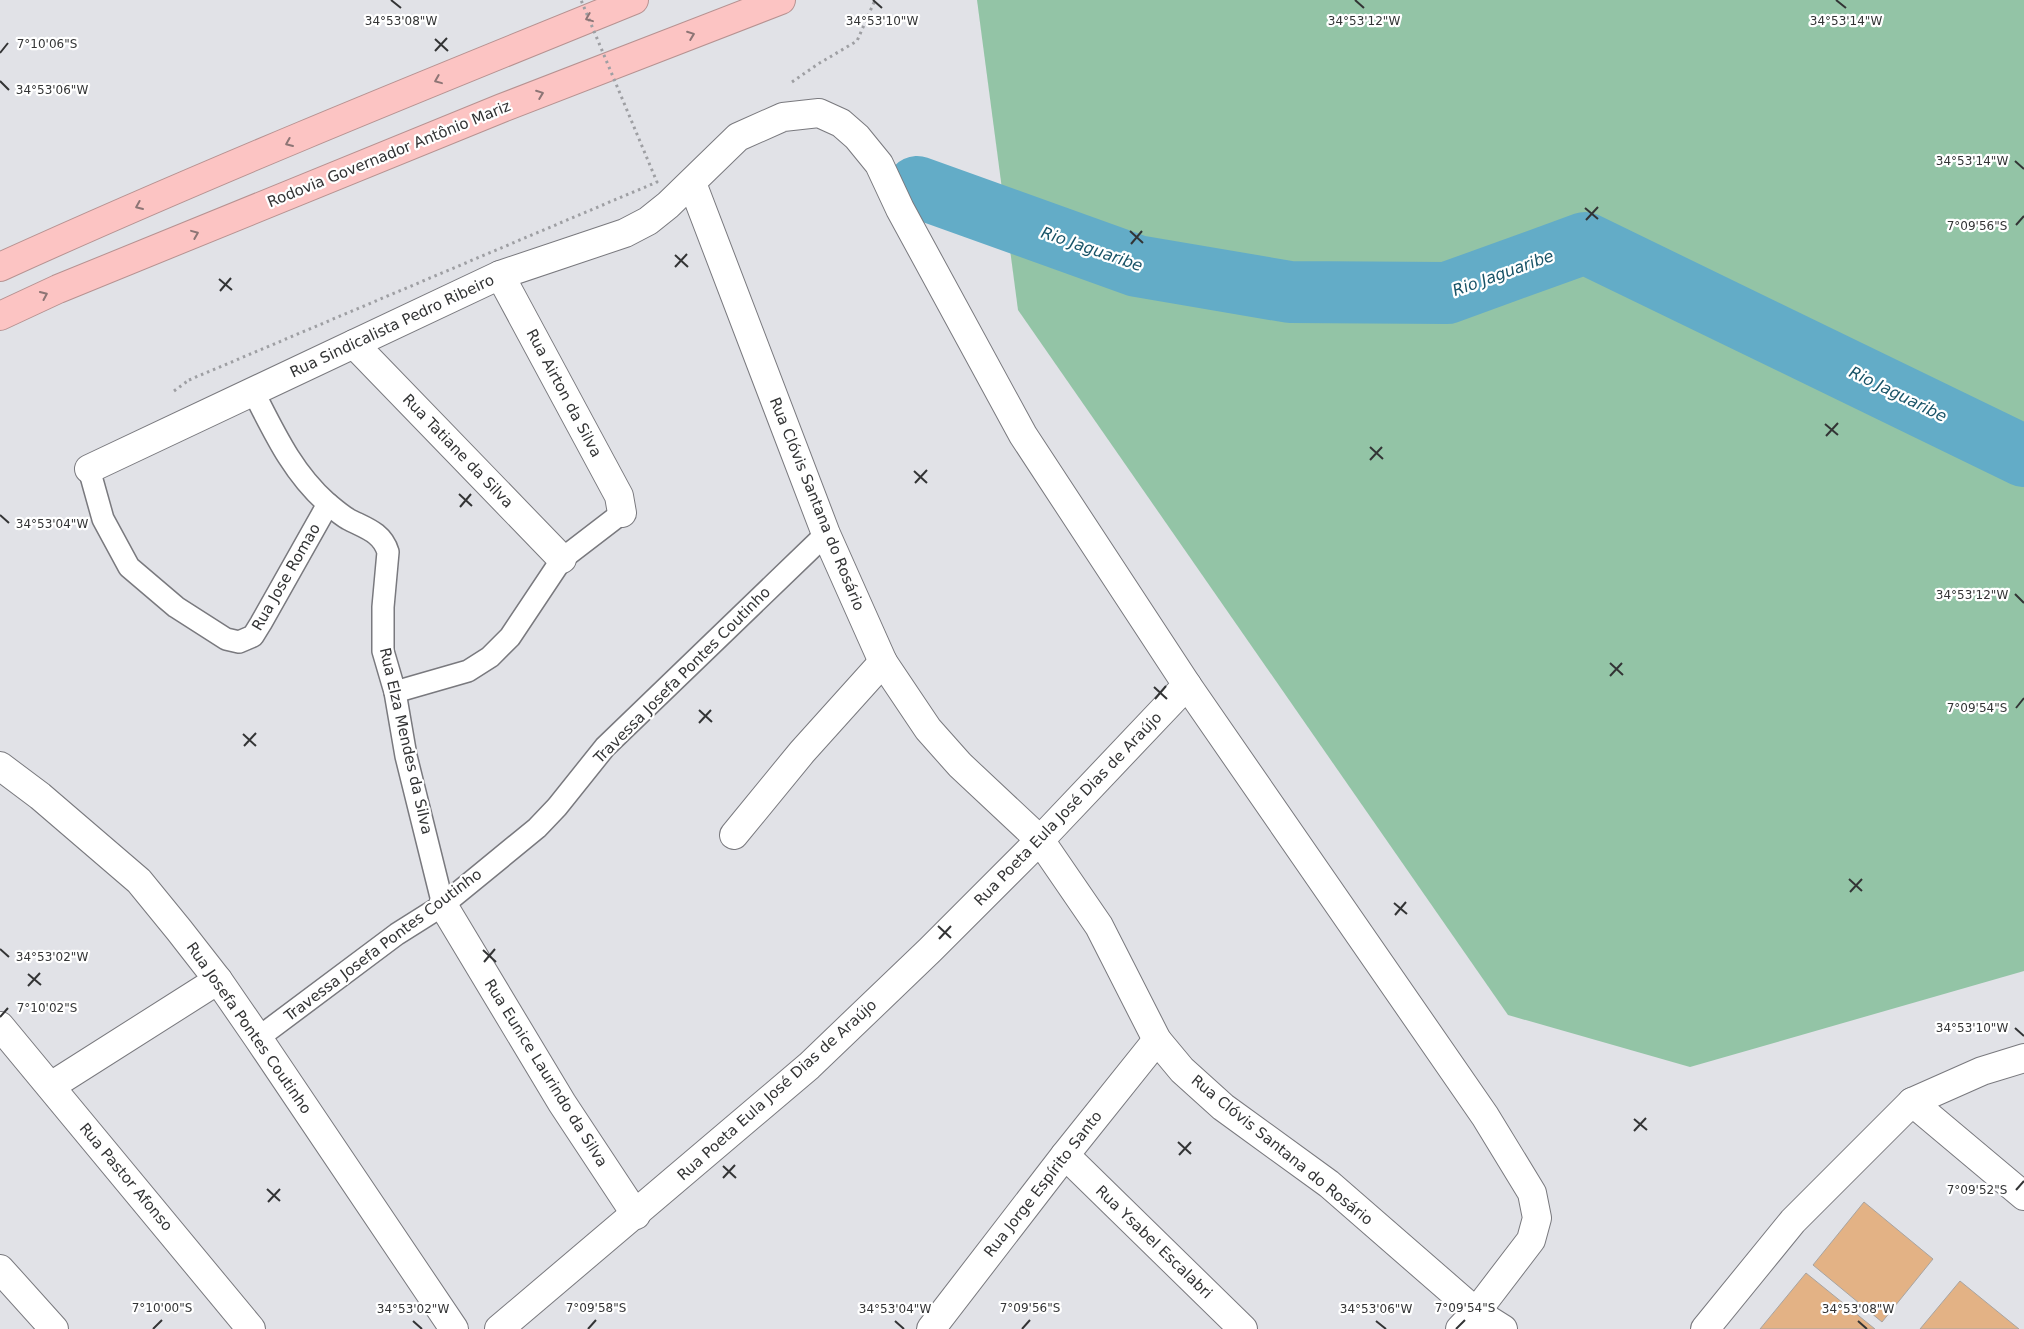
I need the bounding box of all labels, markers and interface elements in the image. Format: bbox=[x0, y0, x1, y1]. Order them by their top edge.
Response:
one-way arrow bbox=[585, 12, 594, 23]
text: 34°53'08"W bbox=[365, 14, 437, 28]
text: 34°53'10"W bbox=[846, 14, 918, 28]
text: 34°53'12"W bbox=[1328, 14, 1400, 28]
text: 34°53'14"W bbox=[1810, 14, 1882, 28]
one-way arrow bbox=[687, 31, 695, 41]
text: 7°10'06"S bbox=[17, 37, 77, 51]
one-way arrow bbox=[434, 73, 443, 84]
text: 34°53'06"W bbox=[16, 83, 88, 97]
one-way arrow bbox=[535, 90, 544, 100]
street label: Rodovia Governador Antônio Mariz bbox=[265, 97, 513, 211]
one-way arrow bbox=[285, 136, 294, 147]
text: 34°53'14"W bbox=[1936, 154, 2008, 168]
one-way arrow bbox=[135, 199, 144, 210]
text: 7°09'56"S bbox=[1947, 219, 2007, 233]
water label: Rio Jaguaribe bbox=[1039, 223, 1145, 275]
one-way arrow bbox=[190, 229, 199, 240]
water label: Rio Jaguaribe bbox=[1450, 246, 1556, 300]
street label: Rua Sindicalista Pedro Ribeiro bbox=[287, 271, 497, 381]
one-way arrow bbox=[39, 291, 48, 302]
street label: Rua Airton da Silva bbox=[523, 326, 605, 460]
water label: Rio Jaguaribe bbox=[1846, 362, 1950, 426]
street label: Rua Tatiane da Silva bbox=[399, 390, 517, 512]
street label: Rua Clóvis Santana do Rosário bbox=[766, 395, 868, 613]
text: 34°53'04"W bbox=[16, 517, 88, 531]
street label: Rua Jose Romao bbox=[248, 520, 324, 634]
street label: Travessa Josefa Pontes Coutinho bbox=[589, 583, 774, 768]
text: 34°53'12"W bbox=[1936, 588, 2008, 602]
street label: Rua Elza Mendes da Silva bbox=[376, 646, 436, 836]
text: 7°09'54"S bbox=[1947, 701, 2007, 715]
street label: Rua Poeta Eula José Dias de Araújo bbox=[971, 709, 1165, 909]
street label: Travessa Josefa Pontes Coutinho bbox=[280, 865, 485, 1026]
street label: Rua Josefa Pontes Coutinho bbox=[183, 939, 315, 1117]
text: 34°53'02"W bbox=[16, 950, 88, 964]
street label: Rua Eunice Laurindo da Silva bbox=[481, 976, 611, 1170]
street label: Rua Poeta Eula José Dias de Araújo bbox=[674, 996, 880, 1184]
text: 7°10'02"S bbox=[17, 1001, 77, 1015]
text: 34°53'10"W bbox=[1936, 1021, 2008, 1035]
street label: Rua Clóvis Santana do Rosário bbox=[1188, 1071, 1376, 1229]
street label: Rua Jorge Espírito Santo bbox=[980, 1107, 1106, 1261]
street label: Rua Pastor Afonso bbox=[76, 1119, 176, 1235]
street label: Rua Ysabel Escalabri bbox=[1092, 1182, 1216, 1302]
text: 7°09'52"S bbox=[1947, 1183, 2007, 1197]
text: 7°10'00"S bbox=[132, 1301, 192, 1315]
text: 7°09'58"S bbox=[566, 1301, 626, 1315]
text: 7°09'56"S bbox=[1000, 1301, 1060, 1315]
text: 7°09'54"S bbox=[1435, 1301, 1495, 1315]
text: 34°53'02"W bbox=[377, 1302, 449, 1316]
text: 34°53'04"W bbox=[859, 1302, 931, 1316]
text: 34°53'06"W bbox=[1340, 1302, 1412, 1316]
text: 34°53'08"W bbox=[1822, 1302, 1894, 1316]

